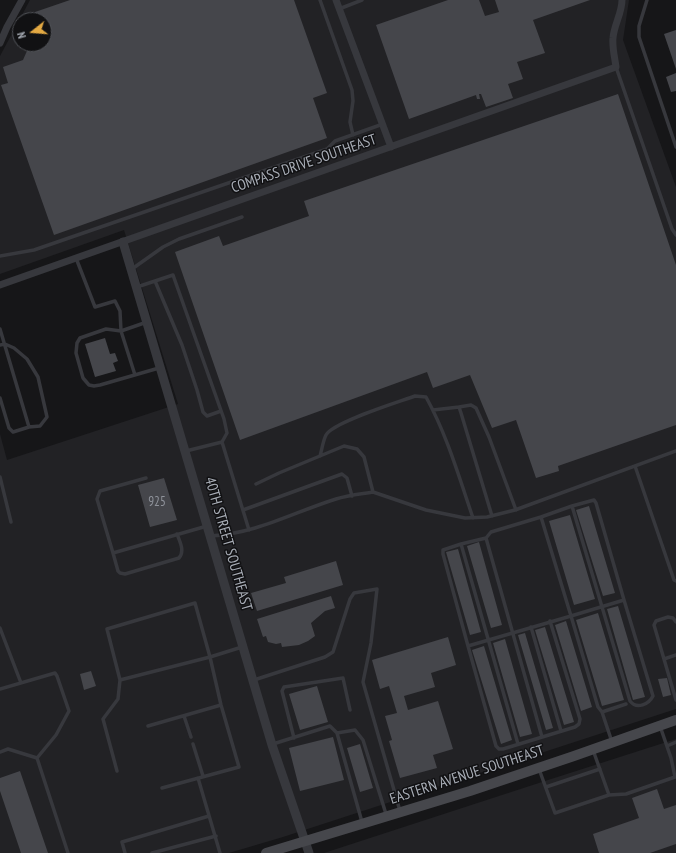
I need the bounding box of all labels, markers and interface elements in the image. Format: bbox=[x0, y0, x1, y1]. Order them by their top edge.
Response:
north arrow bbox=[12, 12, 52, 52]
text: N bbox=[14, 30, 29, 40]
street label: COMPASS DRIVE SOUTHEAST bbox=[229, 131, 379, 197]
street label: 40TH STREET SOUTHEAST bbox=[200, 475, 256, 613]
house number: 925 bbox=[148, 494, 166, 510]
street label: EASTERN AVENUE SOUTHEAST bbox=[388, 742, 546, 808]

